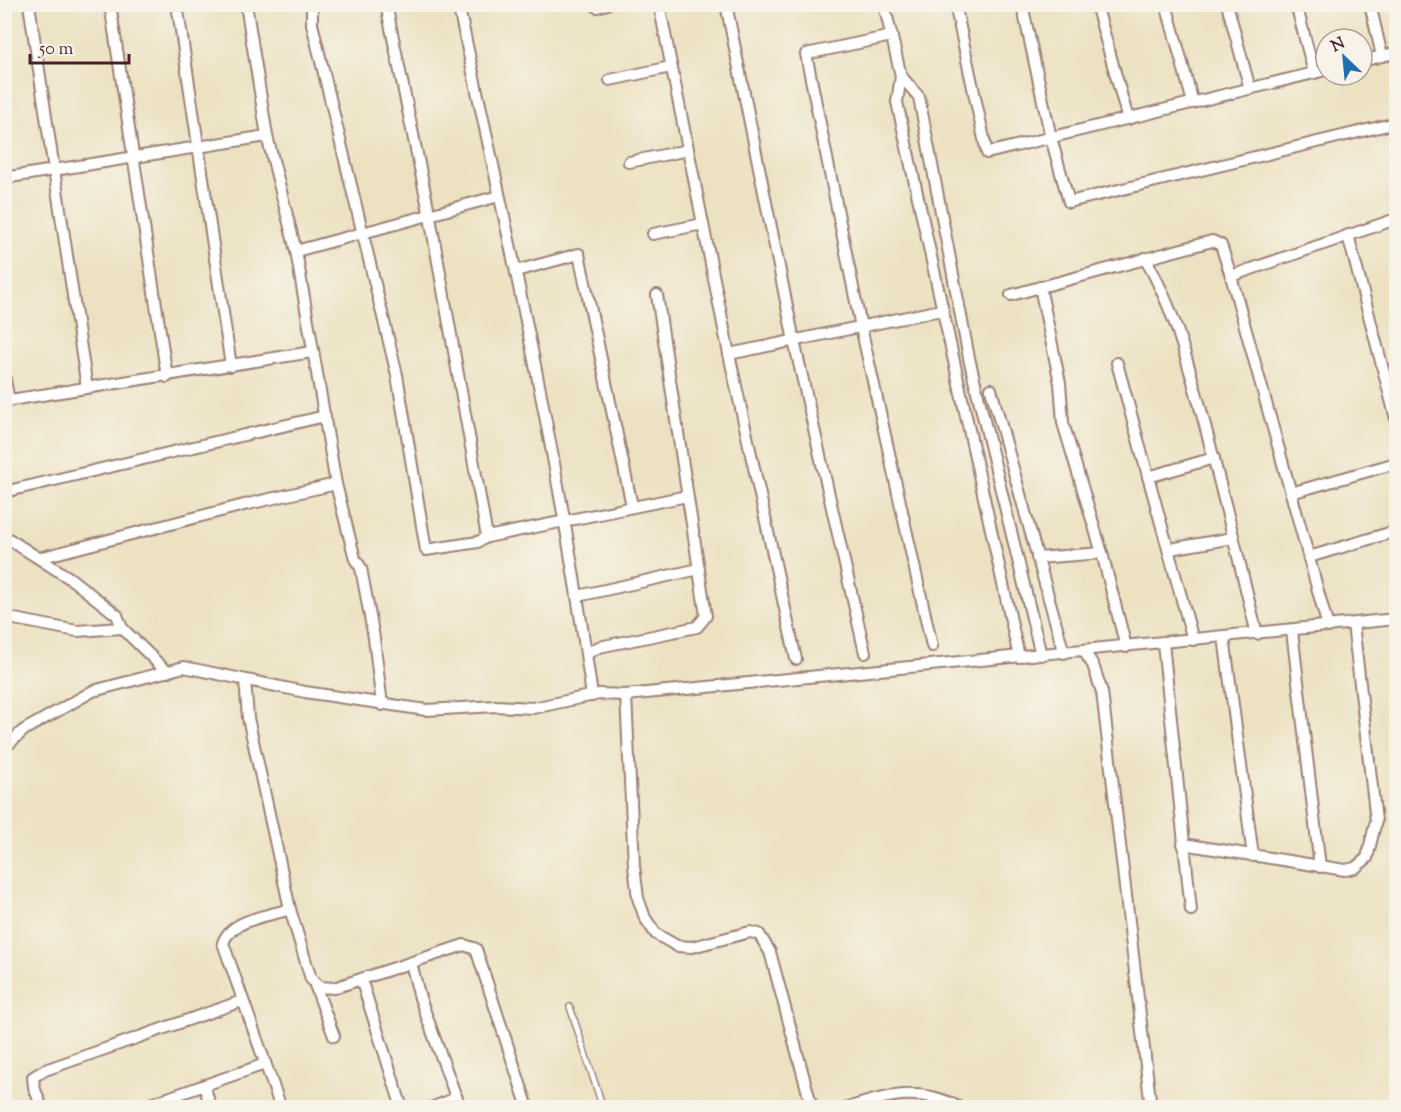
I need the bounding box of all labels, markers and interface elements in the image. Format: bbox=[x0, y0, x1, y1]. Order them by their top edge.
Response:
scale bar bbox=[30, 27, 129, 65]
north arrow bbox=[1314, 27, 1374, 87]
text: N bbox=[1328, 33, 1350, 59]
text: 50 m bbox=[38, 37, 74, 63]

